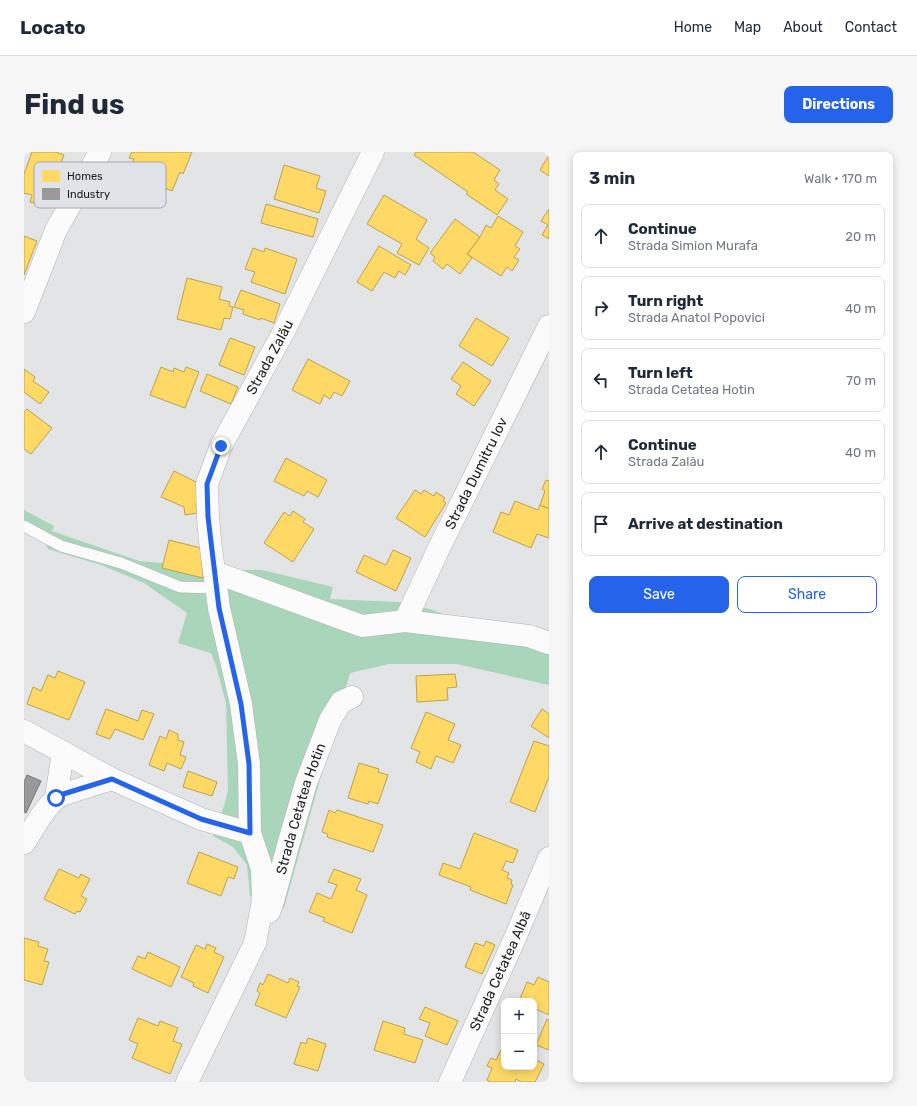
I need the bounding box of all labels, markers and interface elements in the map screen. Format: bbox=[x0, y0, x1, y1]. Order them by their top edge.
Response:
text: Locato bbox=[20, 16, 86, 39]
text: Home bbox=[674, 19, 712, 36]
text: Map bbox=[734, 19, 761, 36]
text: About bbox=[783, 19, 823, 36]
text: Contact bbox=[845, 19, 897, 36]
button: Directions bbox=[784, 86, 893, 123]
text: Find us bbox=[24, 88, 124, 121]
legend bbox=[34, 162, 166, 208]
text: 3 min bbox=[589, 168, 635, 188]
text: Homes bbox=[67, 170, 103, 183]
text: Walk · 170 m bbox=[804, 171, 877, 186]
text: Industry bbox=[67, 188, 110, 201]
text: Continue bbox=[628, 220, 697, 238]
icon: ahead bbox=[590, 225, 612, 247]
text: 20 m bbox=[845, 229, 876, 244]
text: Strada Simion Murafa bbox=[628, 238, 758, 253]
text: Turn right bbox=[628, 292, 703, 310]
icon: right bbox=[590, 297, 612, 319]
text: 40 m bbox=[845, 301, 876, 316]
text: Strada Anatol Popovici bbox=[628, 310, 765, 325]
street label: Strada Zalău bbox=[243, 317, 297, 398]
text: Turn left bbox=[628, 364, 693, 382]
icon: left bbox=[590, 369, 612, 391]
text: 70 m bbox=[846, 373, 876, 388]
text: Strada Cetatea Hotin bbox=[628, 382, 755, 397]
street label: Strada Dumitru Iov bbox=[442, 414, 511, 532]
text: Continue bbox=[628, 436, 697, 454]
route end bbox=[212, 437, 230, 455]
icon: ahead bbox=[590, 441, 612, 463]
text: 40 m bbox=[845, 445, 876, 460]
text: Strada Zalău bbox=[628, 454, 704, 469]
icon: arrive bbox=[590, 513, 612, 535]
text: Arrive at destination bbox=[628, 515, 783, 533]
button: Save bbox=[589, 576, 729, 613]
button: Share bbox=[737, 576, 877, 613]
street label: Strada Cetatea Hotin bbox=[273, 741, 329, 876]
route start bbox=[47, 789, 65, 807]
street label: Strada Cetatea Albă bbox=[466, 908, 535, 1034]
map controls bbox=[501, 998, 537, 1070]
button: + bbox=[501, 998, 537, 1034]
button: − bbox=[501, 1034, 537, 1070]

